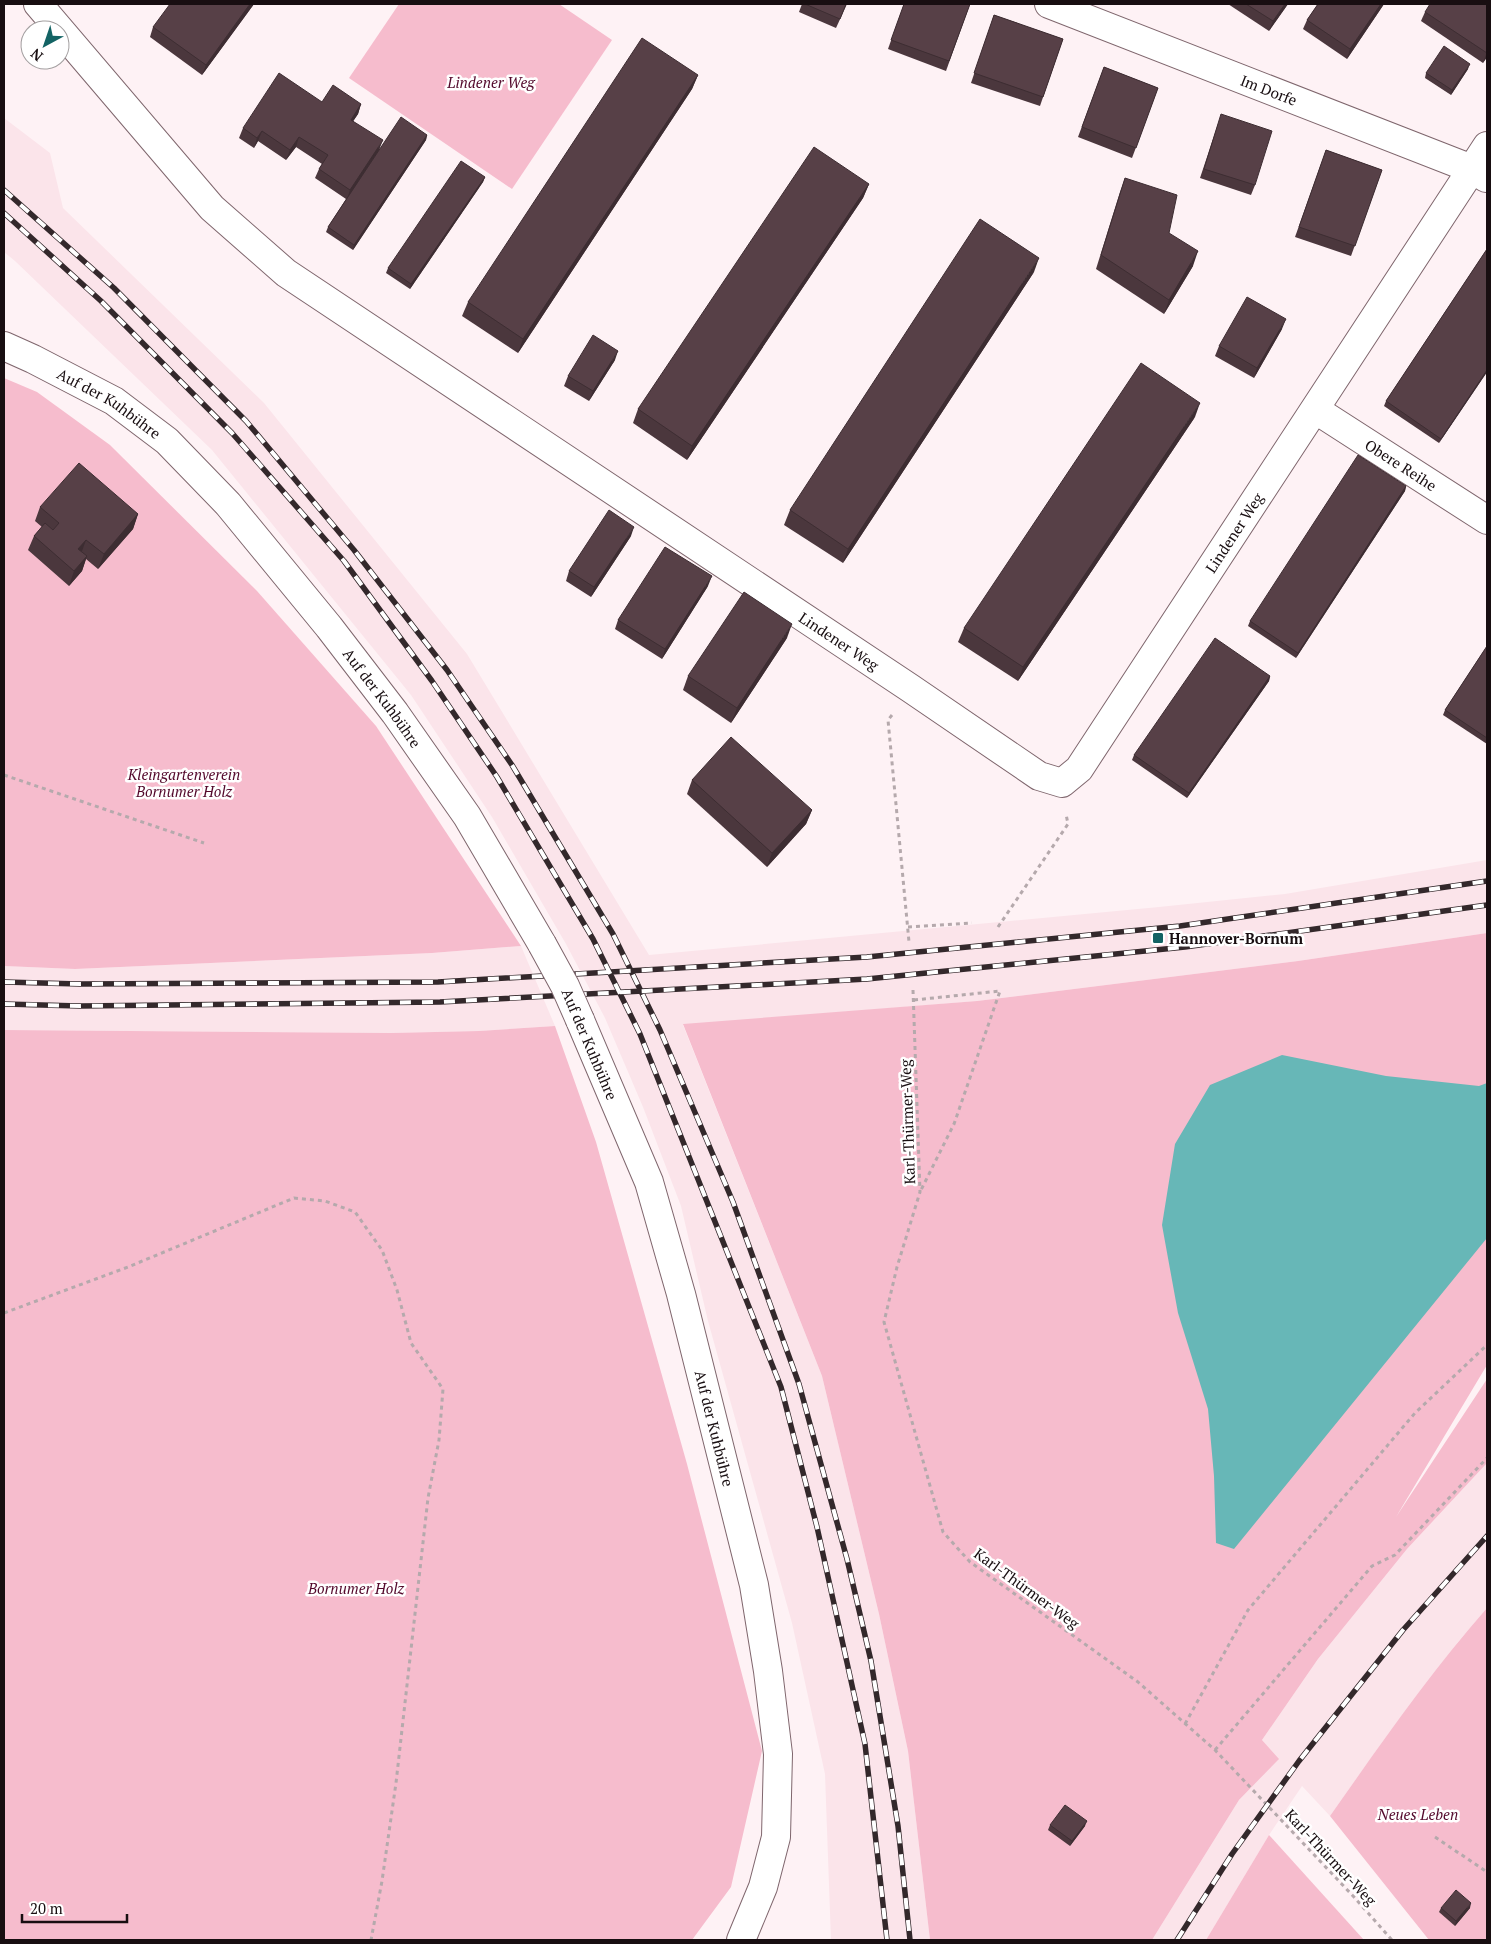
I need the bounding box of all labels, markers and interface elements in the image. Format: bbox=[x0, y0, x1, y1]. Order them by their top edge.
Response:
north arrow bbox=[20, 20, 70, 70]
text: N bbox=[26, 44, 46, 66]
street label: Im Dorfe bbox=[1238, 70, 1300, 110]
park label: Lindener Weg bbox=[446, 72, 536, 92]
street label: Auf der Kuhbühre bbox=[54, 363, 165, 443]
street label: Obere Reihe bbox=[1361, 434, 1441, 495]
street label: Lindener Weg bbox=[1200, 488, 1268, 576]
street label: Lindener Weg bbox=[795, 607, 884, 675]
street label: Auf der Kuhbühre bbox=[339, 644, 426, 751]
park label: Kleingartenverein Bornumer Holz bbox=[127, 764, 240, 801]
place label: Hannover-Bornum bbox=[1169, 928, 1303, 948]
marker: Hannover-Bornum bbox=[1151, 931, 1165, 945]
street label: Auf der Kuhbühre bbox=[558, 985, 622, 1103]
street label: Karl-Thürmer-Weg bbox=[895, 1058, 919, 1185]
street label: Auf der Kuhbühre bbox=[691, 1368, 739, 1488]
street label: Karl-Thürmer-Weg bbox=[970, 1543, 1084, 1634]
park label: Bornumer Holz bbox=[307, 1578, 405, 1598]
street label: Karl-Thürmer-Weg bbox=[1281, 1804, 1382, 1910]
park label: Neues Leben bbox=[1377, 1804, 1458, 1824]
scale bar bbox=[22, 1892, 128, 1924]
text: 20 m bbox=[30, 1898, 63, 1918]

